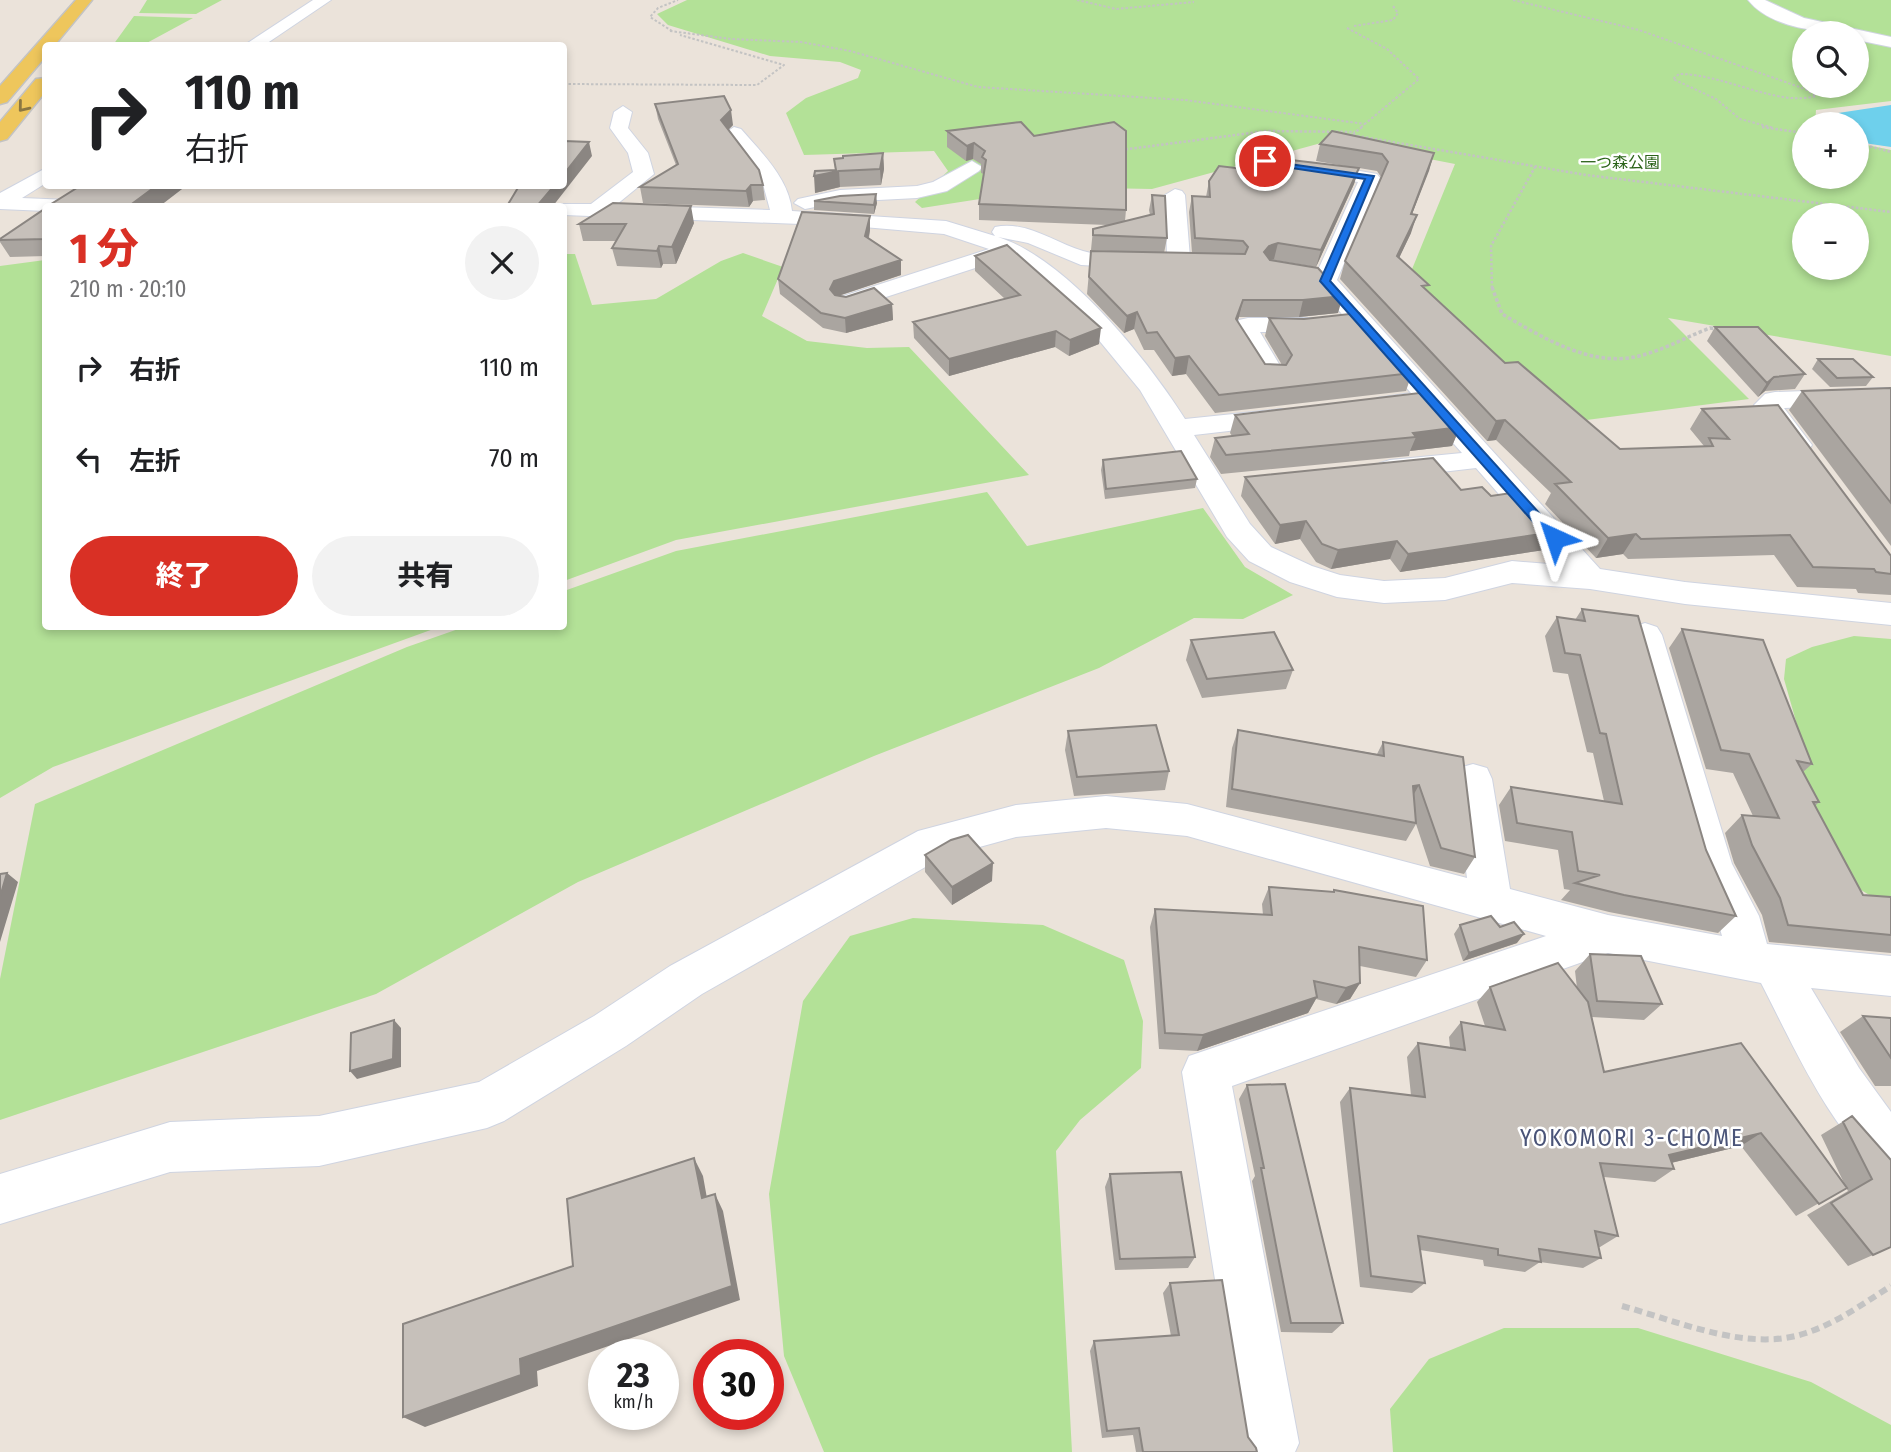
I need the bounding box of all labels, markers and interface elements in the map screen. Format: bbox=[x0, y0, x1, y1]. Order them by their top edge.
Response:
map controls bbox=[1792, 21, 1869, 280]
button: search bbox=[1792, 21, 1869, 98]
text: 110 m bbox=[185, 63, 300, 122]
icon: right bbox=[70, 70, 161, 161]
one-way arrow bbox=[18, 99, 31, 111]
button: + bbox=[1792, 112, 1869, 189]
text: 右折 bbox=[185, 130, 249, 168]
pin bbox=[1235, 131, 1295, 191]
icon: arrive bbox=[1246, 142, 1284, 180]
park label: 一つ森公園 bbox=[1580, 153, 1660, 172]
button: − bbox=[1792, 203, 1869, 280]
text: 1 分 bbox=[70, 224, 139, 274]
button: close bbox=[465, 226, 539, 300]
text: 210 m · 20:10 bbox=[70, 275, 186, 303]
icon: right bbox=[70, 349, 108, 387]
text: 110 m bbox=[479, 352, 539, 383]
text: 右折 bbox=[129, 355, 181, 386]
icon: left bbox=[70, 440, 108, 478]
text: 70 m bbox=[489, 443, 539, 474]
text: 左折 bbox=[129, 446, 181, 477]
position arrow bbox=[1518, 501, 1592, 575]
button: 終了 bbox=[70, 536, 298, 616]
button: 共有 bbox=[312, 536, 539, 616]
district label: YOKOMORI 3-CHOME bbox=[1520, 1124, 1744, 1152]
speed limit sign: 30 bbox=[693, 1339, 784, 1430]
text: 23 bbox=[617, 1354, 650, 1396]
text: km/h bbox=[613, 1391, 654, 1413]

